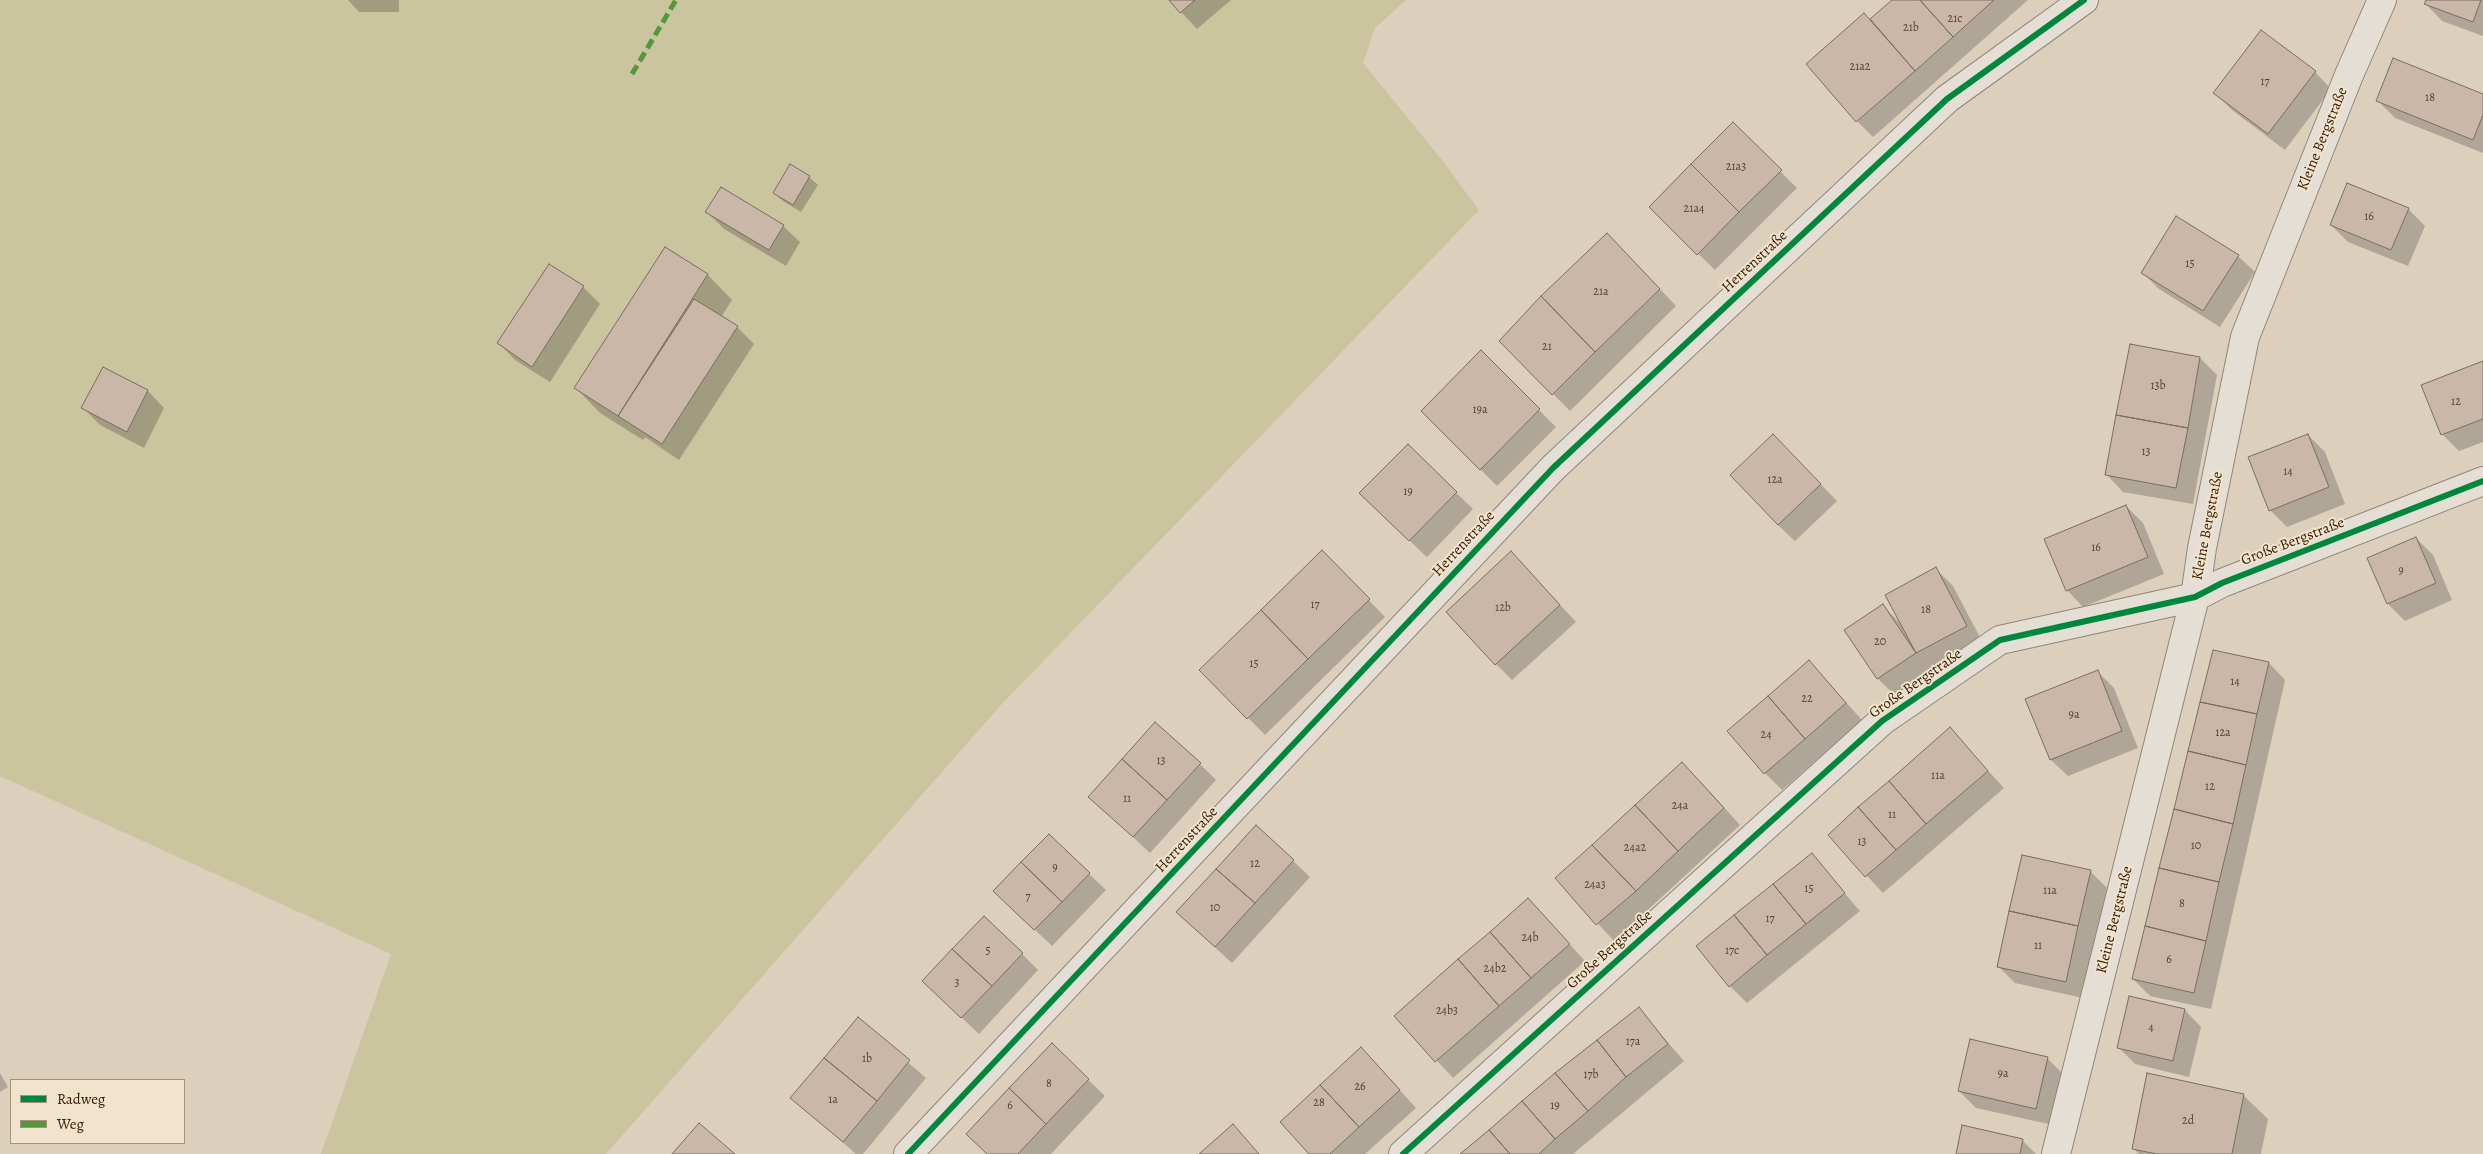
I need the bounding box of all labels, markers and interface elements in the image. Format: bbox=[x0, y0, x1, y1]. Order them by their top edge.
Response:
house number: 21c bbox=[1948, 12, 1962, 26]
house number: 21b bbox=[1903, 21, 1919, 35]
house number: 21a2 bbox=[1849, 60, 1871, 74]
house number: 17 bbox=[2260, 75, 2270, 89]
street label: Kleine Bergstraße bbox=[2294, 85, 2352, 193]
house number: 18 bbox=[2425, 91, 2435, 105]
house number: 21a3 bbox=[1726, 160, 1746, 174]
house number: 21a4 bbox=[1684, 202, 1704, 216]
house number: 16 bbox=[2364, 210, 2374, 224]
street label: Herrenstraße bbox=[1718, 227, 1792, 297]
house number: 15 bbox=[2185, 257, 2195, 271]
house number: 21a bbox=[1593, 285, 1609, 299]
house number: 21 bbox=[1542, 340, 1552, 354]
house number: 13b bbox=[2150, 379, 2166, 393]
house number: 12 bbox=[2451, 395, 2461, 409]
house number: 19a bbox=[1472, 403, 1488, 417]
house number: 13 bbox=[2141, 445, 2151, 459]
house number: 14 bbox=[2283, 465, 2293, 479]
street label: Kleine Bergstraße bbox=[2189, 470, 2227, 582]
house number: 12a bbox=[1767, 473, 1783, 487]
house number: 19 bbox=[1403, 485, 1413, 499]
street label: Herrenstraße bbox=[1429, 507, 1499, 581]
street label: Große Bergstraße bbox=[2239, 514, 2347, 570]
house number: 16 bbox=[2091, 541, 2101, 555]
house number: 9 bbox=[2398, 564, 2404, 578]
house number: 17 bbox=[1310, 598, 1320, 612]
house number: 12b bbox=[1495, 601, 1511, 615]
house number: 18 bbox=[1921, 603, 1931, 617]
house number: 20 bbox=[1874, 635, 1886, 649]
street label: Große Bergstraße bbox=[1866, 645, 1966, 723]
house number: 15 bbox=[1249, 657, 1259, 671]
house number: 14 bbox=[2230, 675, 2240, 689]
house number: 22 bbox=[1801, 692, 1813, 706]
house number: 9a bbox=[2068, 708, 2080, 722]
house number: 12a bbox=[2215, 726, 2231, 740]
house number: 24 bbox=[1760, 728, 1772, 742]
house number: 13 bbox=[1156, 754, 1166, 768]
house number: 11a bbox=[1931, 769, 1945, 783]
house number: 12 bbox=[2205, 780, 2215, 794]
house number: 11 bbox=[1123, 792, 1131, 806]
house number: 24a bbox=[1672, 799, 1688, 813]
street label: Herrenstraße bbox=[1152, 803, 1222, 877]
house number: 11 bbox=[1888, 808, 1896, 822]
house number: 13 bbox=[1857, 835, 1867, 849]
house number: 10 bbox=[2191, 839, 2201, 853]
house number: 24a2 bbox=[1624, 841, 1646, 855]
house number: 12 bbox=[1250, 857, 1260, 871]
house number: 9 bbox=[1052, 861, 1058, 875]
street label: Kleine Bergstraße bbox=[2093, 865, 2137, 975]
house number: 24a3 bbox=[1584, 878, 1606, 892]
house number: 15 bbox=[1804, 882, 1814, 896]
house number: 11a bbox=[2043, 884, 2057, 898]
house number: 7 bbox=[1025, 890, 1031, 904]
house number: 8 bbox=[2179, 897, 2185, 911]
house number: 10 bbox=[1210, 901, 1220, 915]
street label: Große Bergstraße bbox=[1563, 907, 1657, 993]
house number: 17 bbox=[1765, 912, 1775, 926]
house number: 24b bbox=[1521, 931, 1539, 945]
house number: 11 bbox=[2034, 939, 2042, 953]
house number: 5 bbox=[985, 944, 991, 958]
house number: 17c bbox=[1725, 944, 1739, 958]
house number: 6 bbox=[2166, 953, 2172, 967]
house number: 24b2 bbox=[1484, 962, 1506, 976]
house number: 3 bbox=[955, 976, 959, 990]
house number: 24b3 bbox=[1436, 1004, 1458, 1018]
house number: 4 bbox=[2148, 1021, 2154, 1035]
house number: 17a bbox=[1626, 1035, 1640, 1049]
house number: 1b bbox=[862, 1052, 872, 1066]
house number: 9a bbox=[1997, 1067, 2009, 1081]
house number: 17b bbox=[1583, 1068, 1599, 1082]
house number: 8 bbox=[1046, 1077, 1052, 1091]
legend bbox=[10, 1079, 185, 1144]
house number: 26 bbox=[1354, 1080, 1366, 1094]
text: Radweg bbox=[57, 1089, 105, 1109]
house number: 1a bbox=[828, 1093, 838, 1107]
house number: 28 bbox=[1313, 1096, 1325, 1110]
house number: 6 bbox=[1007, 1099, 1013, 1113]
house number: 19 bbox=[1550, 1099, 1560, 1113]
text: Weg bbox=[57, 1114, 84, 1134]
house number: 2d bbox=[2182, 1114, 2194, 1128]

